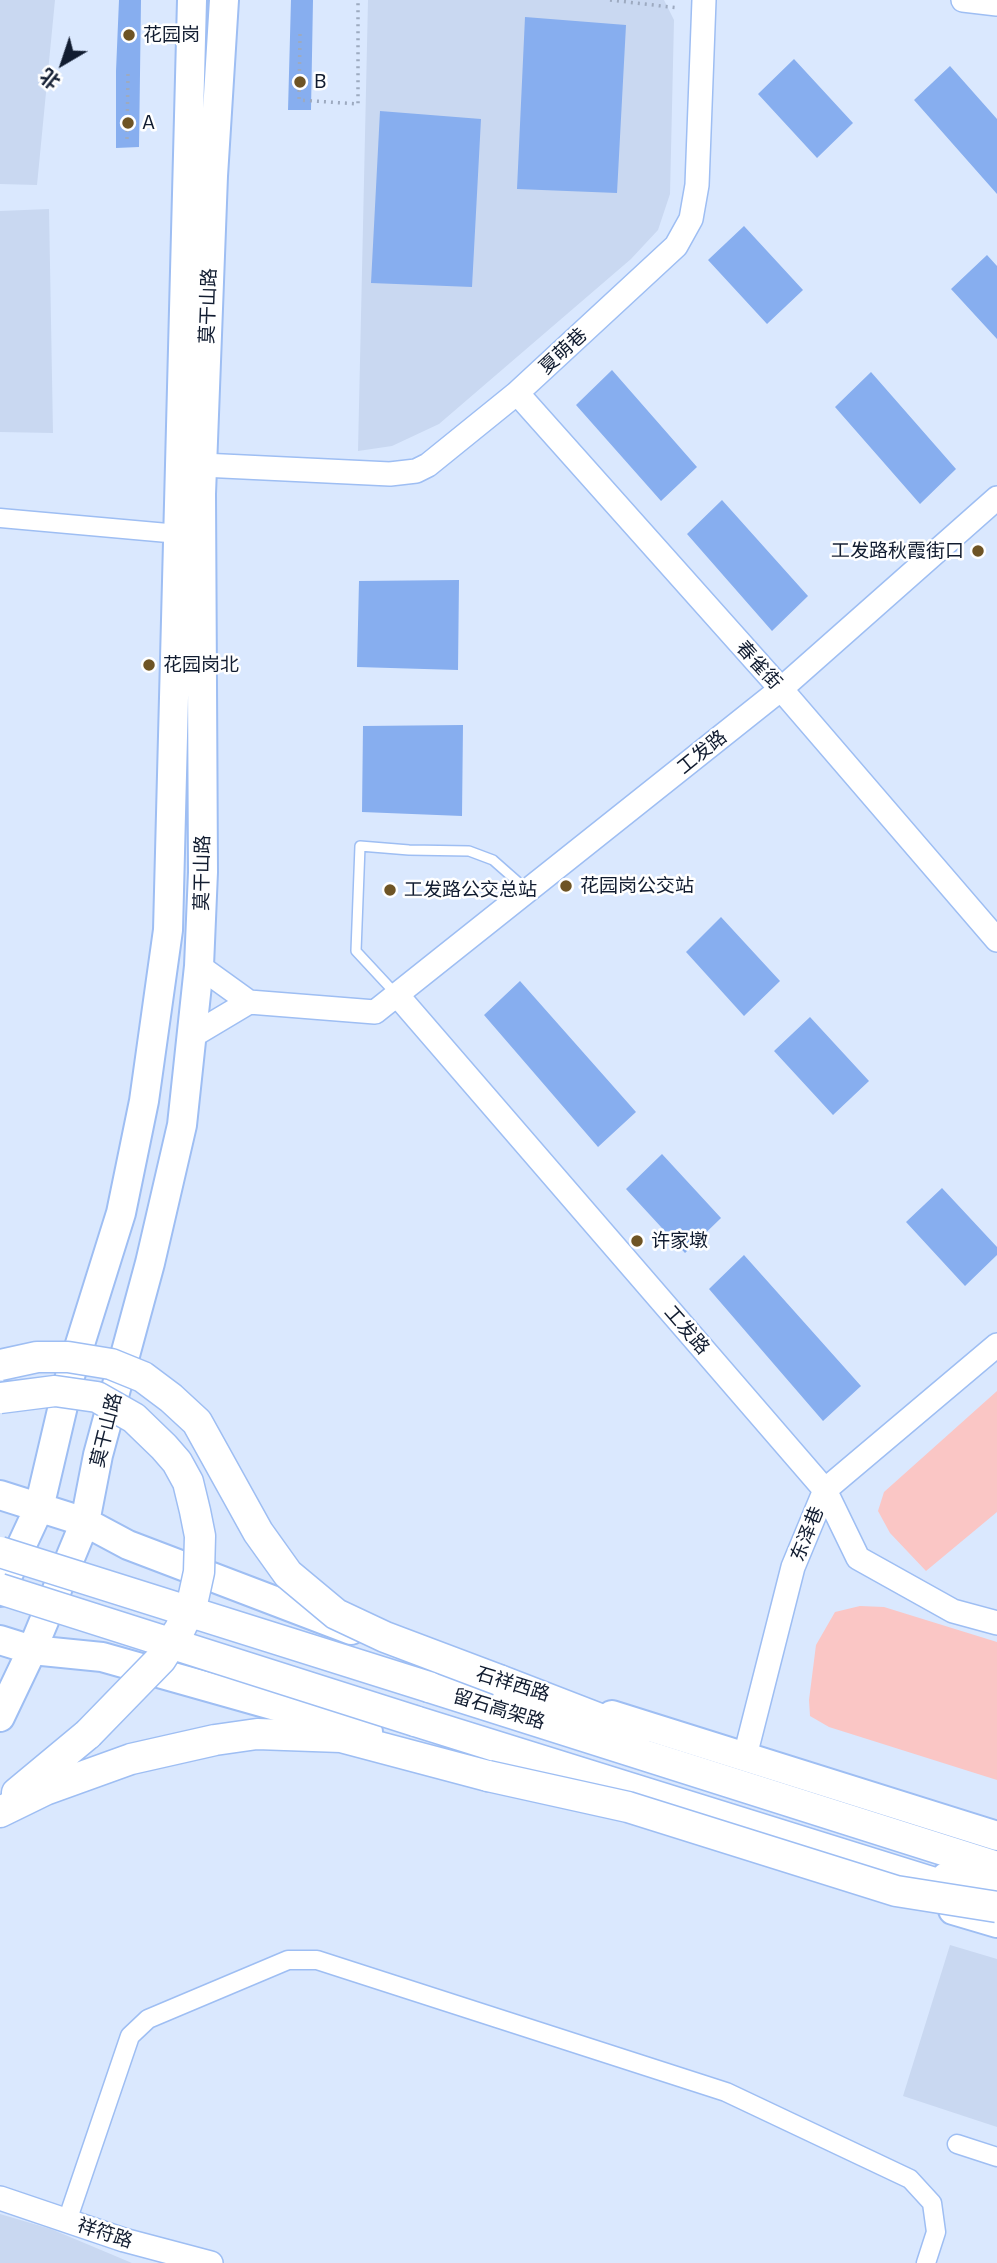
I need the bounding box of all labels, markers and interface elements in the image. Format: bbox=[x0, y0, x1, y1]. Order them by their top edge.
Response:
place label: 花园岗 bbox=[143, 24, 200, 46]
marker: 花园岗 bbox=[121, 27, 137, 43]
north arrow bbox=[28, 28, 98, 98]
text: 北 bbox=[35, 65, 64, 95]
place label: B bbox=[314, 71, 326, 93]
marker: B bbox=[292, 74, 308, 90]
place label: A bbox=[142, 112, 155, 134]
marker: A bbox=[120, 115, 136, 131]
street label: 莫干山路 bbox=[195, 268, 221, 344]
street label: 夏萌巷 bbox=[534, 323, 592, 379]
place label: 工发路秋霞街口 bbox=[831, 540, 964, 562]
marker: 工发路秋霞街口 bbox=[970, 543, 986, 559]
street label: 春雀街 bbox=[731, 636, 787, 694]
place label: 花园岗北 bbox=[163, 654, 239, 676]
marker: 花园岗北 bbox=[141, 657, 157, 673]
street label: 工发路 bbox=[673, 725, 731, 779]
street label: 莫干山路 bbox=[190, 835, 214, 911]
place label: 花园岗公交站 bbox=[580, 875, 694, 897]
marker: 花园岗公交站 bbox=[558, 878, 574, 894]
place label: 工发路公交总站 bbox=[404, 879, 537, 901]
marker: 工发路公交总站 bbox=[382, 882, 398, 898]
place label: 许家墩 bbox=[651, 1230, 708, 1252]
marker: 许家墩 bbox=[629, 1233, 645, 1249]
street label: 工发路 bbox=[660, 1301, 714, 1359]
street label: 莫干山路 bbox=[86, 1390, 126, 1470]
street label: 东泽巷 bbox=[786, 1503, 828, 1565]
street label: 石祥西路 bbox=[473, 1662, 553, 1706]
street label: 留石高架路 bbox=[450, 1684, 548, 1734]
street label: 祥符路 bbox=[74, 2213, 136, 2253]

